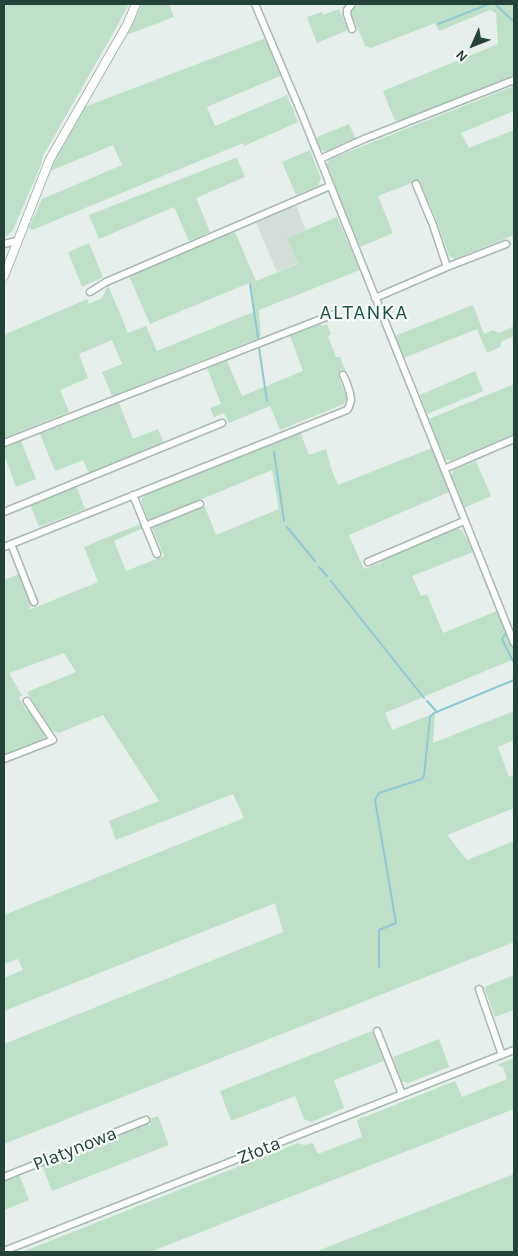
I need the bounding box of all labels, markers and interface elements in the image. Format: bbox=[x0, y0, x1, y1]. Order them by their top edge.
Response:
north arrow bbox=[448, 20, 498, 70]
text: N bbox=[452, 46, 471, 65]
district label: ALTANKA bbox=[319, 300, 409, 326]
street label: Platynowa bbox=[30, 1122, 120, 1176]
street label: Złota bbox=[234, 1132, 284, 1170]

